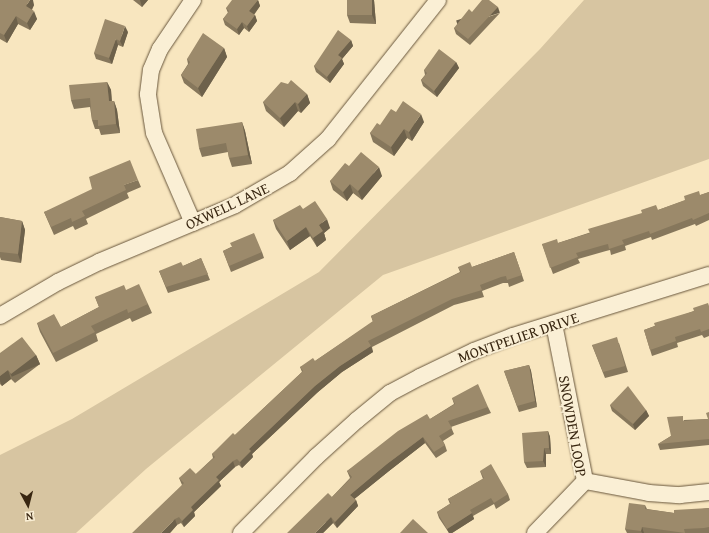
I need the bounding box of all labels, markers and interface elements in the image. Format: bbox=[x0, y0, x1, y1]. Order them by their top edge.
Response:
street label: OXWELL LANE bbox=[182, 179, 272, 233]
street label: MONTPELIER DRIVE bbox=[455, 308, 581, 366]
street label: SNOWDEN LOOP bbox=[555, 374, 591, 478]
north arrow bbox=[8, 485, 48, 525]
text: N bbox=[25, 509, 34, 525]

